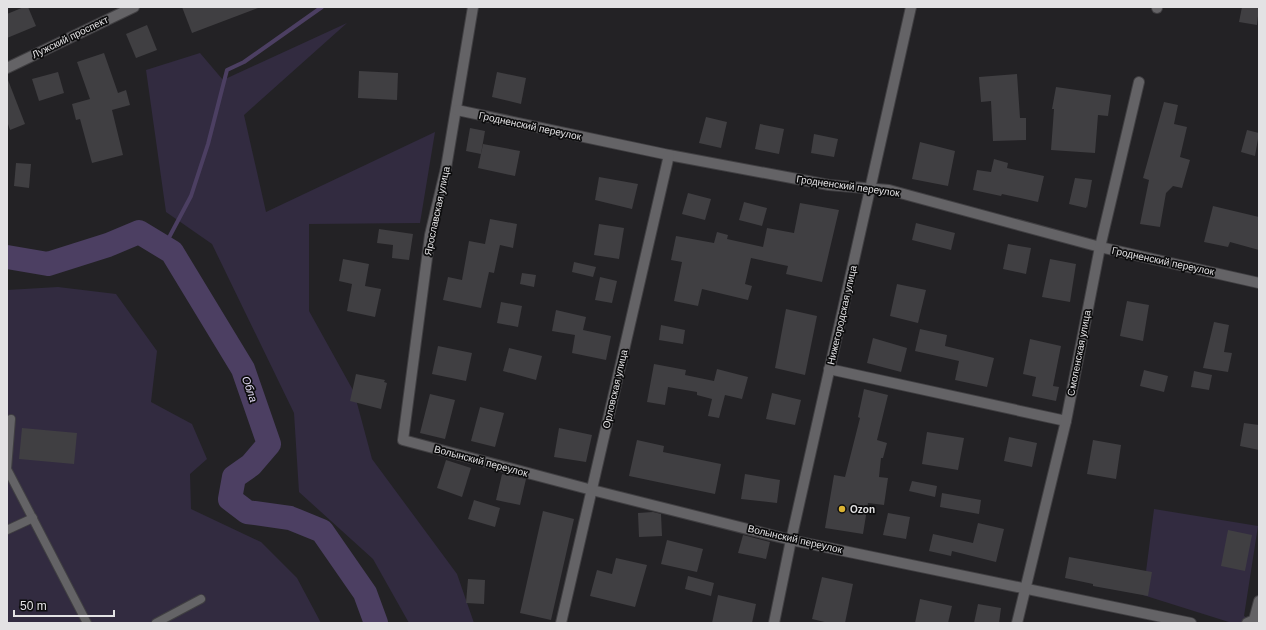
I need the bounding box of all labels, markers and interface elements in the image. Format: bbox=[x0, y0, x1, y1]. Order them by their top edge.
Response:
street label: Лужский проспект bbox=[30, 14, 110, 60]
street label: Гродненский переулок bbox=[478, 110, 583, 142]
street label: Ярославская улица bbox=[422, 165, 452, 257]
street label: Гродненский переулок bbox=[796, 173, 901, 199]
street label: Гродненский переулок bbox=[1111, 245, 1216, 277]
street label: Нижегородская улица bbox=[825, 264, 859, 366]
street label: Смоленская улица bbox=[1065, 309, 1093, 397]
street label: Орловская улица bbox=[601, 348, 630, 429]
water label: Обла bbox=[240, 374, 260, 404]
street label: Волынский переулок bbox=[433, 443, 530, 479]
marker: Ozon bbox=[837, 504, 847, 514]
place label: Ozon bbox=[850, 504, 875, 515]
street label: Волынский переулок bbox=[747, 523, 844, 555]
scale bar bbox=[14, 592, 114, 618]
text: 50 m bbox=[20, 599, 47, 613]

